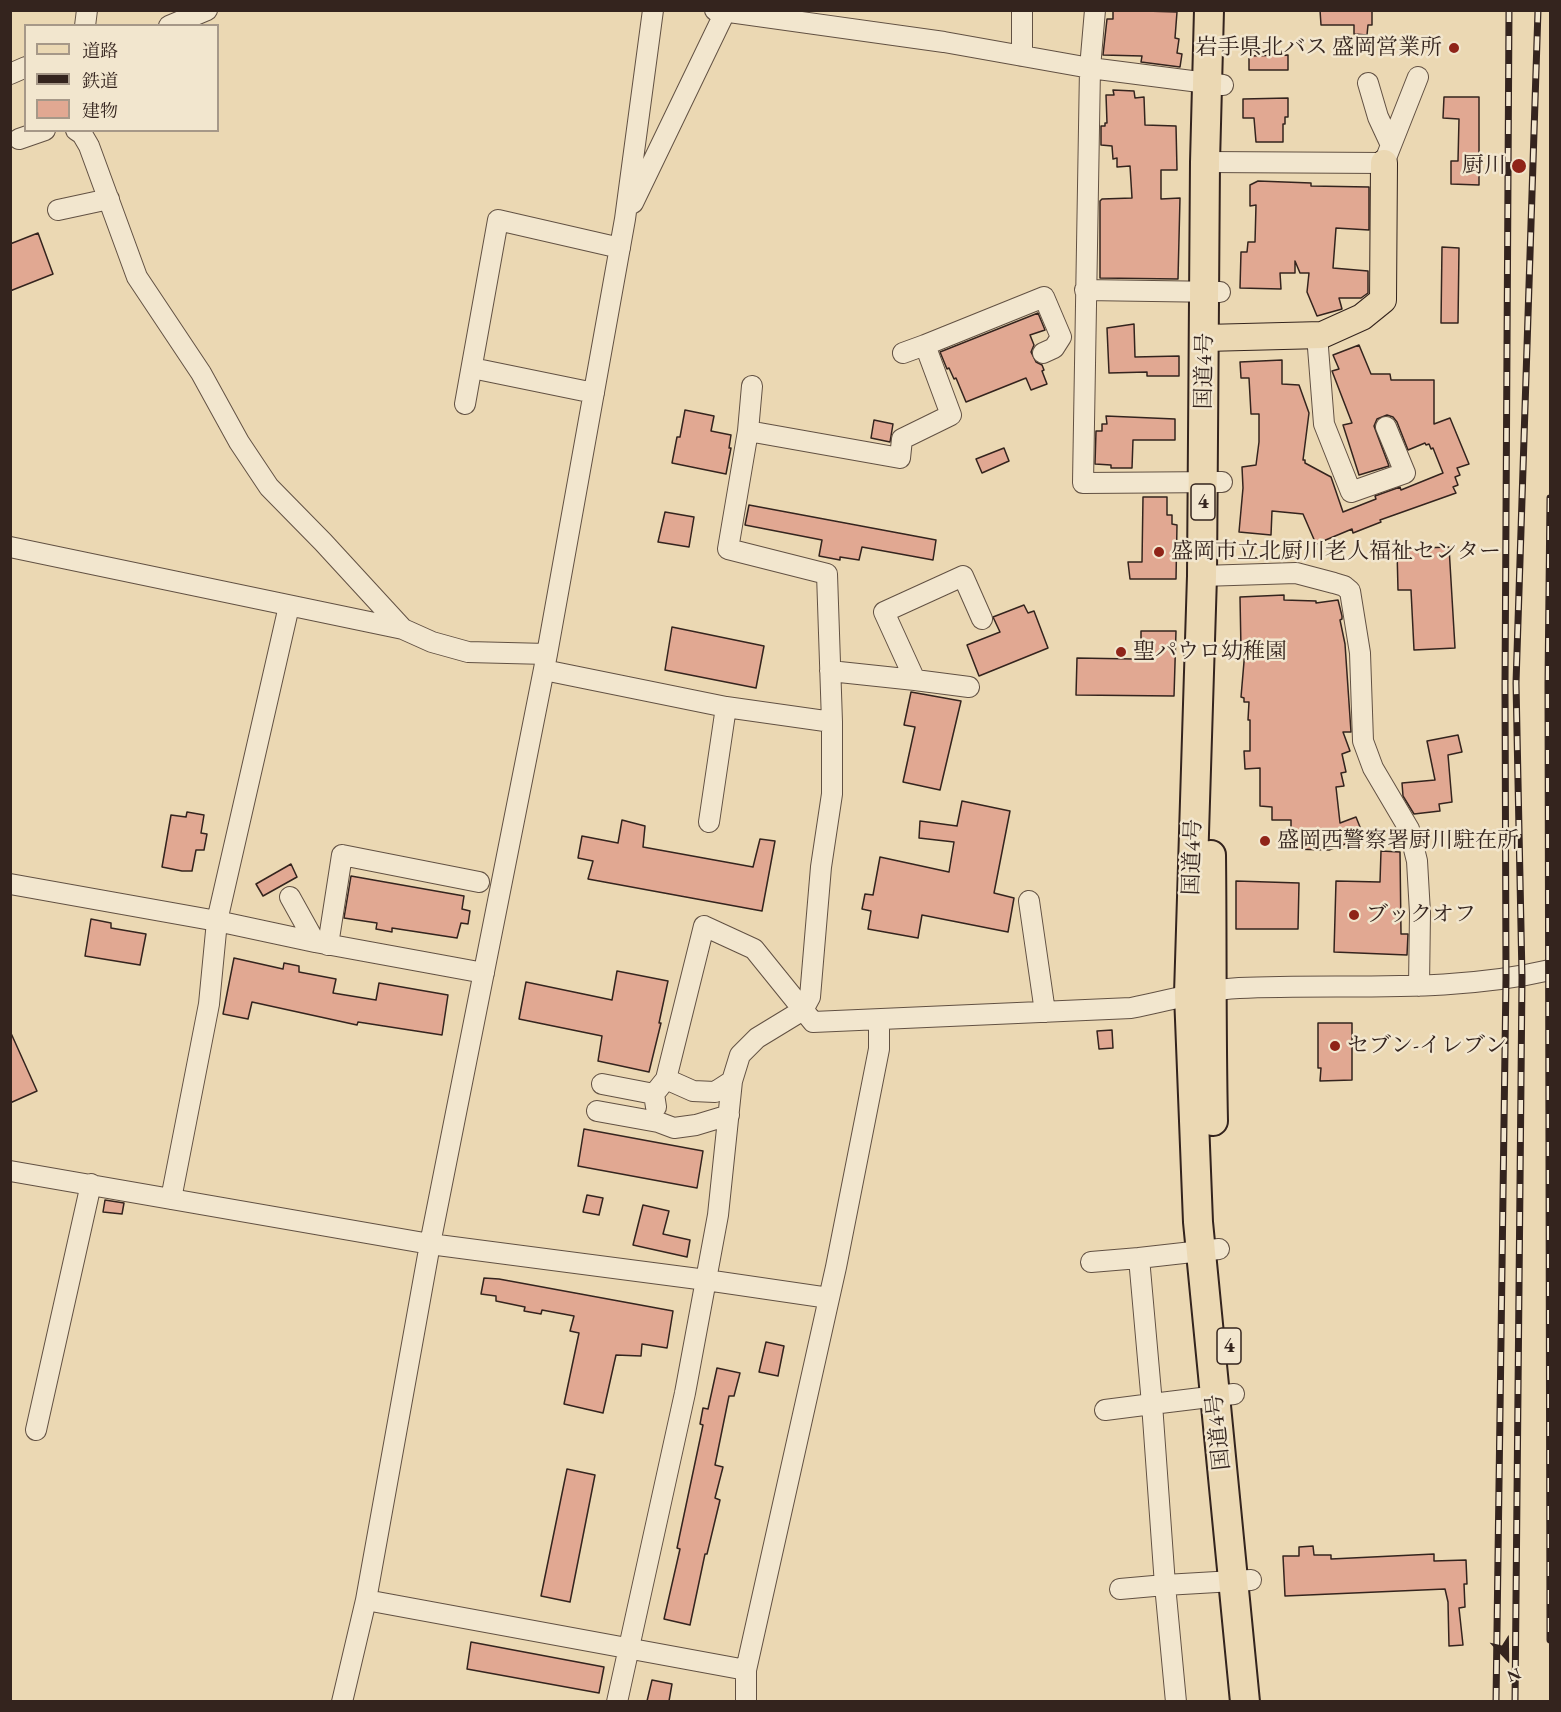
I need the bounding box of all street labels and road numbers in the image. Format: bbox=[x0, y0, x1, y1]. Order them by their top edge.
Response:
street label: 国道4号 bbox=[1191, 332, 1219, 410]
road number: 4 bbox=[1191, 484, 1215, 520]
street label: 国道4号 bbox=[1178, 818, 1208, 896]
road number: 4 bbox=[1217, 1328, 1241, 1364]
street label: 国道4号 bbox=[1202, 1393, 1236, 1471]

